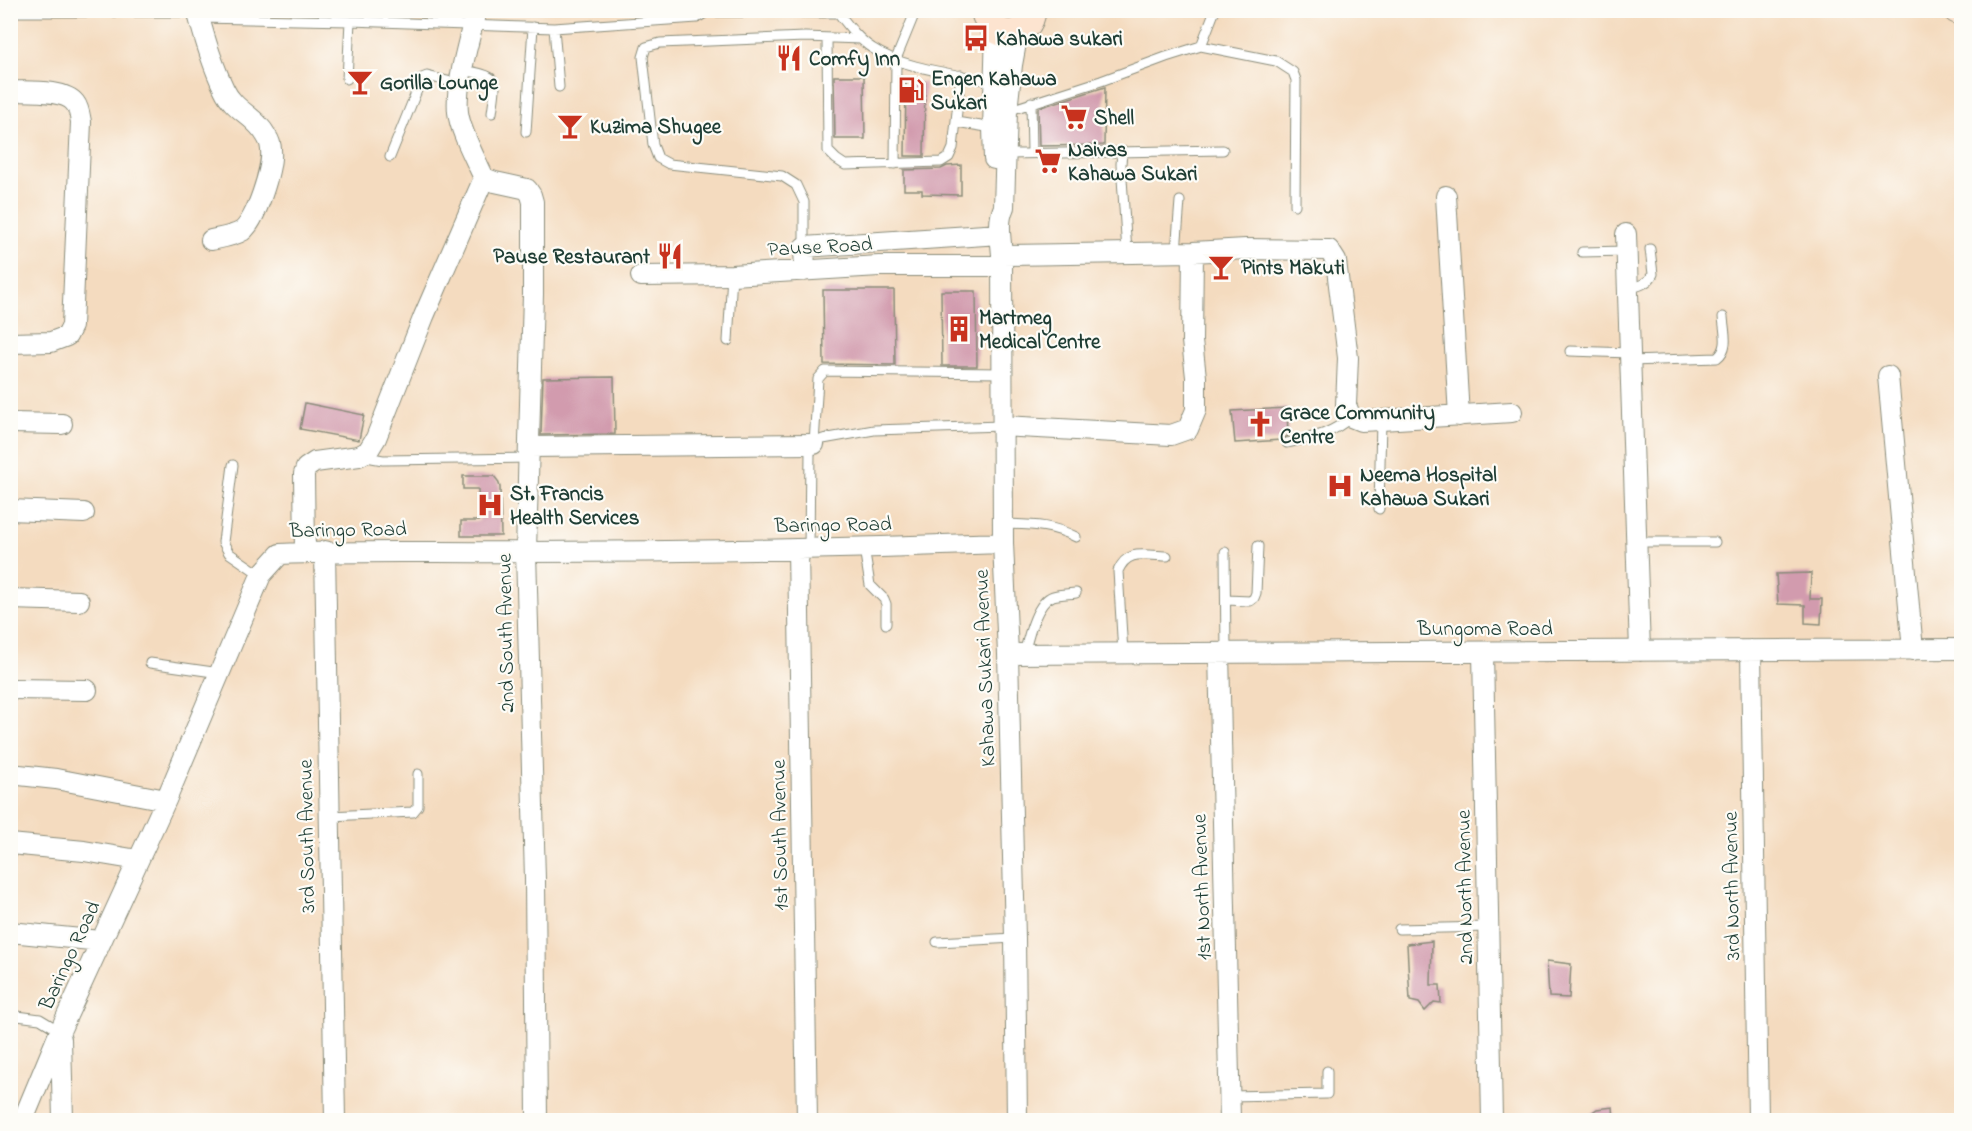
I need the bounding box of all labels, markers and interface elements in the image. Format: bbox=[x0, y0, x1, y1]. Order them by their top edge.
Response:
bus stop icon: Kahawa sukari bbox=[961, 23, 991, 53]
place label: Kahawa sukari bbox=[996, 25, 1123, 55]
restaurant icon: Comfy Inn bbox=[774, 43, 804, 73]
place label: Comfy Inn bbox=[809, 45, 900, 77]
place label: Engen Kahawa Sukari bbox=[931, 65, 1057, 119]
bar icon: Gorilla Lounge bbox=[345, 67, 375, 97]
place label: Gorilla Lounge bbox=[380, 69, 498, 101]
fuel station icon: Engen Kahawa Sukari bbox=[896, 75, 926, 105]
supermarket icon: Shell bbox=[1059, 102, 1089, 132]
place label: Shell bbox=[1094, 104, 1134, 134]
bar icon: Kuzima Shugee bbox=[555, 111, 585, 141]
place label: Kuzima Shugee bbox=[590, 113, 722, 145]
place label: Naivas Kahawa Sukari bbox=[1068, 136, 1198, 190]
supermarket icon: Naivas Kahawa Sukari bbox=[1033, 146, 1063, 176]
street label: Pause Road bbox=[767, 230, 874, 266]
restaurant icon: Pause Restaurant bbox=[655, 241, 685, 271]
place label: Pause Restaurant bbox=[493, 243, 651, 273]
bar icon: Pints Makuti bbox=[1206, 252, 1236, 282]
place label: Pints Makuti bbox=[1241, 254, 1345, 284]
place label: Martmeg Medical Centre bbox=[979, 304, 1101, 358]
building icon: Martmeg Medical Centre bbox=[944, 314, 974, 344]
place label: Grace Community Centre bbox=[1280, 399, 1435, 453]
church icon: Grace Community Centre bbox=[1245, 409, 1275, 439]
place label: Neema Hospital Kahawa Sukari bbox=[1360, 461, 1497, 515]
hospital icon: Neema Hospital Kahawa Sukari bbox=[1325, 471, 1355, 501]
place label: St. Francis Health Services bbox=[510, 480, 640, 534]
hospital icon: St. Francis Health Services bbox=[475, 490, 505, 520]
street label: Baringo Road bbox=[773, 510, 892, 544]
street label: Baringo Road bbox=[288, 515, 407, 549]
street label: 2nd South Avenue bbox=[491, 552, 523, 713]
street label: Kahawa Sukari Avenue bbox=[968, 568, 1004, 767]
street label: Bungoma Road bbox=[1416, 615, 1553, 647]
street label: 3rd South Avenue bbox=[292, 758, 324, 913]
street label: 1st South Avenue bbox=[765, 759, 797, 911]
street label: 2nd North Avenue bbox=[1450, 809, 1482, 964]
street label: 3rd North Avenue bbox=[1717, 811, 1749, 961]
street label: 1st North Avenue bbox=[1185, 813, 1221, 961]
street label: Baringo Road bbox=[32, 896, 111, 1017]

